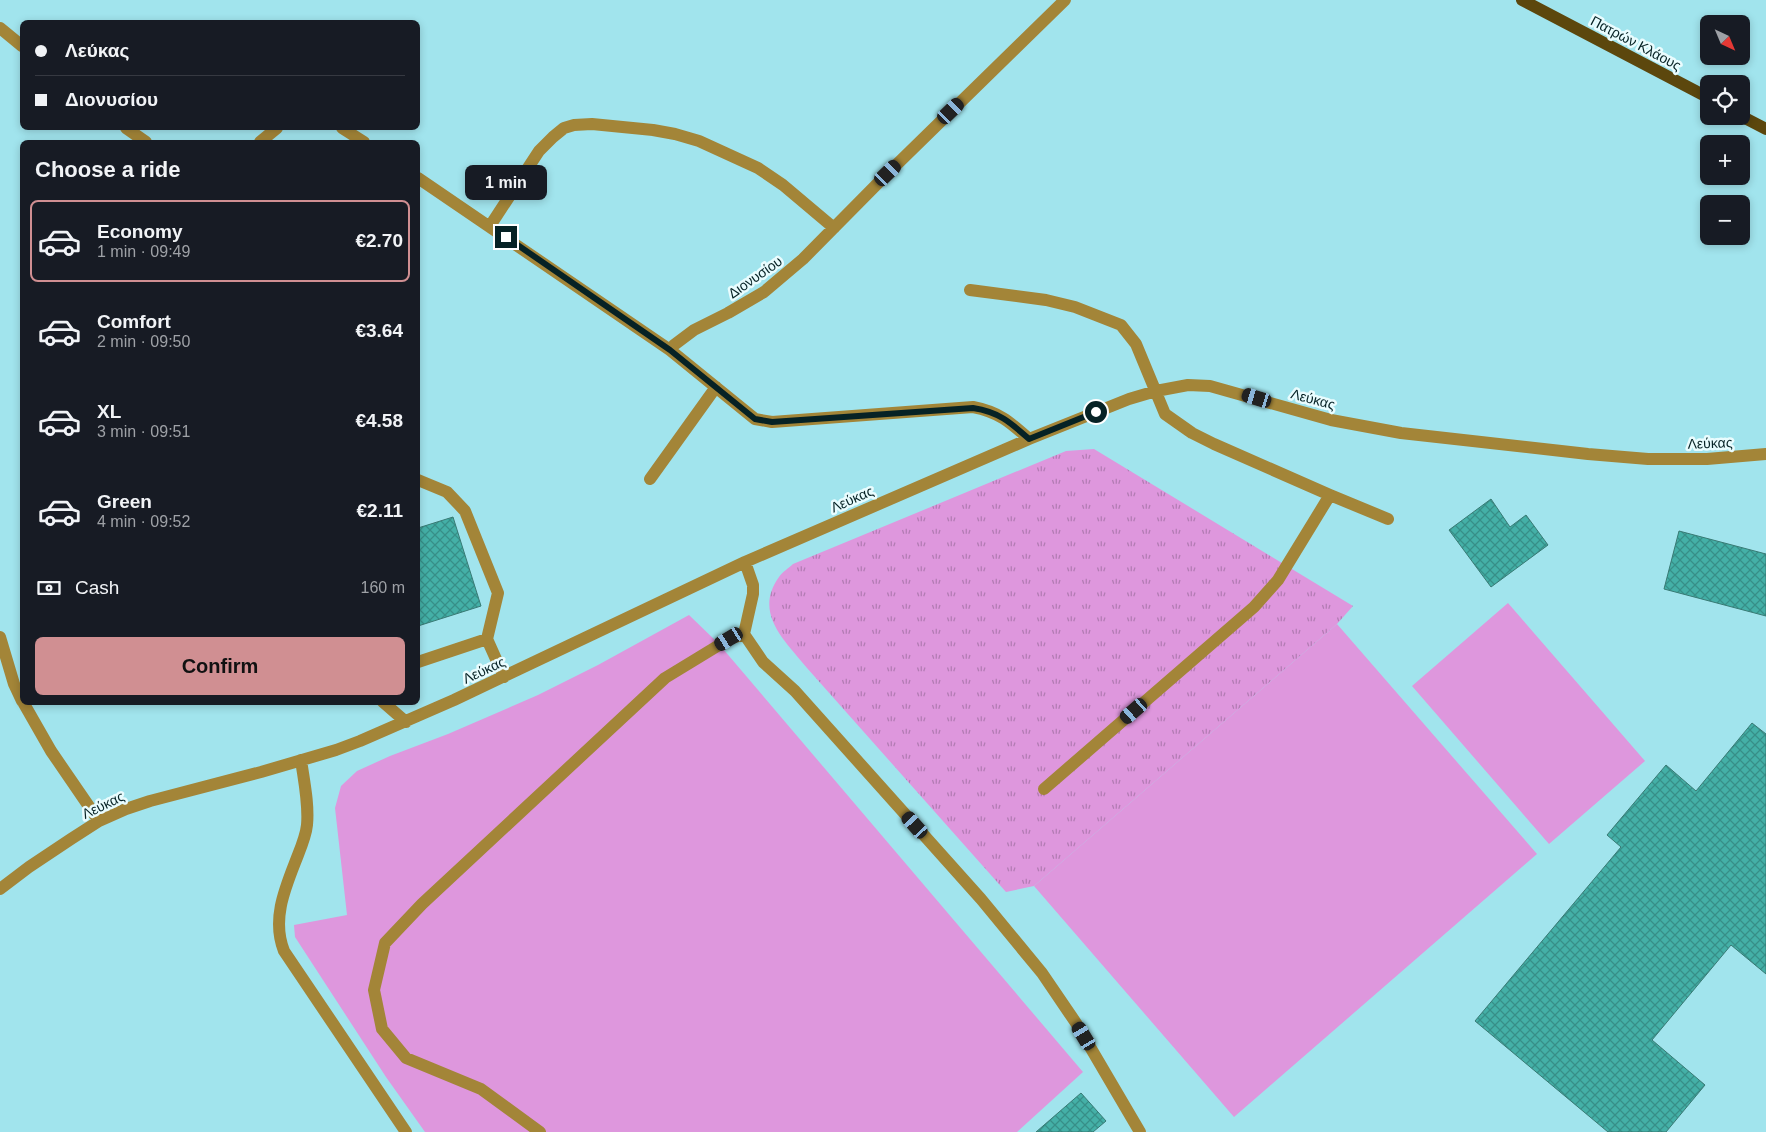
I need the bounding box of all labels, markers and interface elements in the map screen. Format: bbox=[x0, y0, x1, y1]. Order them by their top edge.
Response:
street label: Πατρών Κλάους bbox=[1588, 12, 1684, 74]
north arrow bbox=[1700, 15, 1750, 65]
map controls bbox=[1700, 15, 1750, 245]
text: Λεύκας bbox=[65, 40, 129, 61]
button: locate bbox=[1700, 75, 1750, 125]
text: Διονυσίου bbox=[65, 89, 158, 110]
car bbox=[934, 95, 967, 127]
button: + bbox=[1700, 135, 1750, 185]
text: Choose a ride bbox=[35, 157, 180, 182]
car bbox=[871, 157, 904, 189]
callout: 1 min bbox=[465, 164, 547, 200]
text: 1 min bbox=[485, 174, 527, 191]
button: − bbox=[1700, 195, 1750, 245]
icon: car bbox=[37, 219, 82, 264]
text: Economy bbox=[97, 221, 183, 242]
route end bbox=[495, 226, 517, 248]
text: €2.70 bbox=[355, 230, 403, 251]
text: 1 min · 09:49 bbox=[97, 243, 190, 260]
street label: Διονυσίου bbox=[725, 253, 785, 301]
icon: car bbox=[37, 309, 82, 354]
text: Comfort bbox=[97, 311, 171, 332]
text: €3.64 bbox=[355, 320, 403, 341]
text: 2 min · 09:50 bbox=[97, 333, 190, 350]
street label: Λεύκας bbox=[1289, 385, 1337, 413]
car bbox=[1240, 386, 1273, 410]
icon: car bbox=[37, 399, 82, 444]
text: XL bbox=[97, 401, 121, 422]
route start bbox=[1085, 401, 1107, 423]
text: €4.58 bbox=[355, 410, 403, 431]
text: 3 min · 09:51 bbox=[97, 423, 190, 440]
street label: Λεύκας bbox=[1687, 434, 1733, 452]
street label: Λεύκας bbox=[828, 482, 876, 515]
icon: car bbox=[37, 489, 82, 534]
text: Green bbox=[97, 491, 152, 512]
text: €2.11 bbox=[357, 500, 403, 521]
text: 4 min · 09:52 bbox=[97, 513, 190, 530]
icon: cash bbox=[35, 574, 63, 602]
text: Cash bbox=[75, 577, 119, 598]
text: 160 m bbox=[361, 579, 405, 596]
car bbox=[712, 625, 745, 653]
button: Confirm bbox=[35, 637, 405, 695]
street label: Λεύκας bbox=[460, 653, 508, 687]
car bbox=[1117, 695, 1150, 727]
street label: Λεύκας bbox=[79, 788, 127, 822]
car bbox=[899, 809, 930, 841]
car bbox=[1069, 1019, 1098, 1053]

